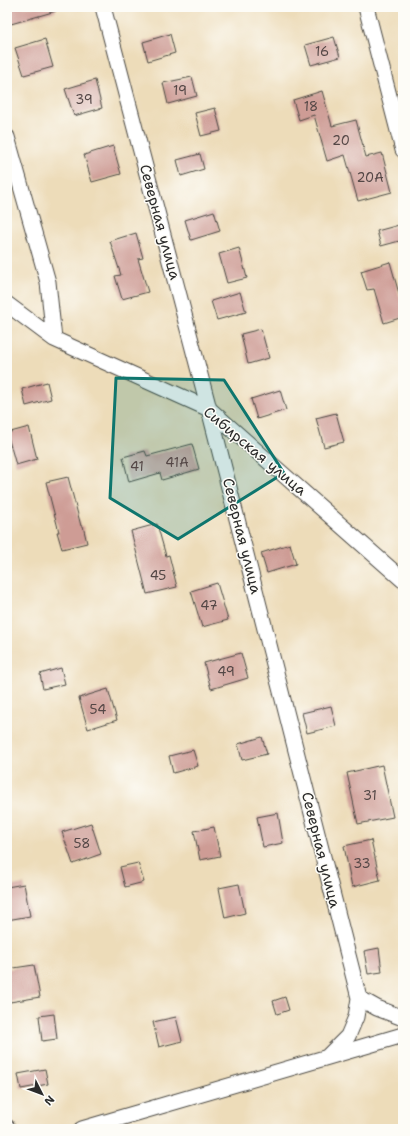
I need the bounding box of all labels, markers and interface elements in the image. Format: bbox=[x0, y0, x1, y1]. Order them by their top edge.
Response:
house number: 16 bbox=[315, 43, 329, 60]
house number: 19 bbox=[173, 82, 187, 99]
house number: 39 bbox=[75, 91, 93, 108]
house number: 18 bbox=[304, 98, 318, 115]
house number: 20 bbox=[332, 132, 350, 149]
street label: Северная улица bbox=[135, 162, 185, 283]
house number: 20А bbox=[356, 169, 384, 186]
street label: Сибирская улица bbox=[199, 402, 311, 500]
house number: 41А bbox=[165, 454, 189, 471]
house number: 41 bbox=[130, 458, 144, 475]
street label: Северная улица bbox=[218, 476, 266, 597]
house number: 45 bbox=[150, 567, 166, 584]
house number: 47 bbox=[200, 597, 218, 614]
house number: 49 bbox=[217, 663, 235, 680]
house number: 54 bbox=[90, 701, 106, 718]
house number: 31 bbox=[363, 787, 377, 804]
street label: Северная улица bbox=[297, 790, 345, 911]
house number: 58 bbox=[74, 835, 90, 852]
house number: 33 bbox=[353, 855, 371, 872]
north arrow bbox=[22, 1074, 62, 1114]
text: N bbox=[40, 1092, 58, 1109]

